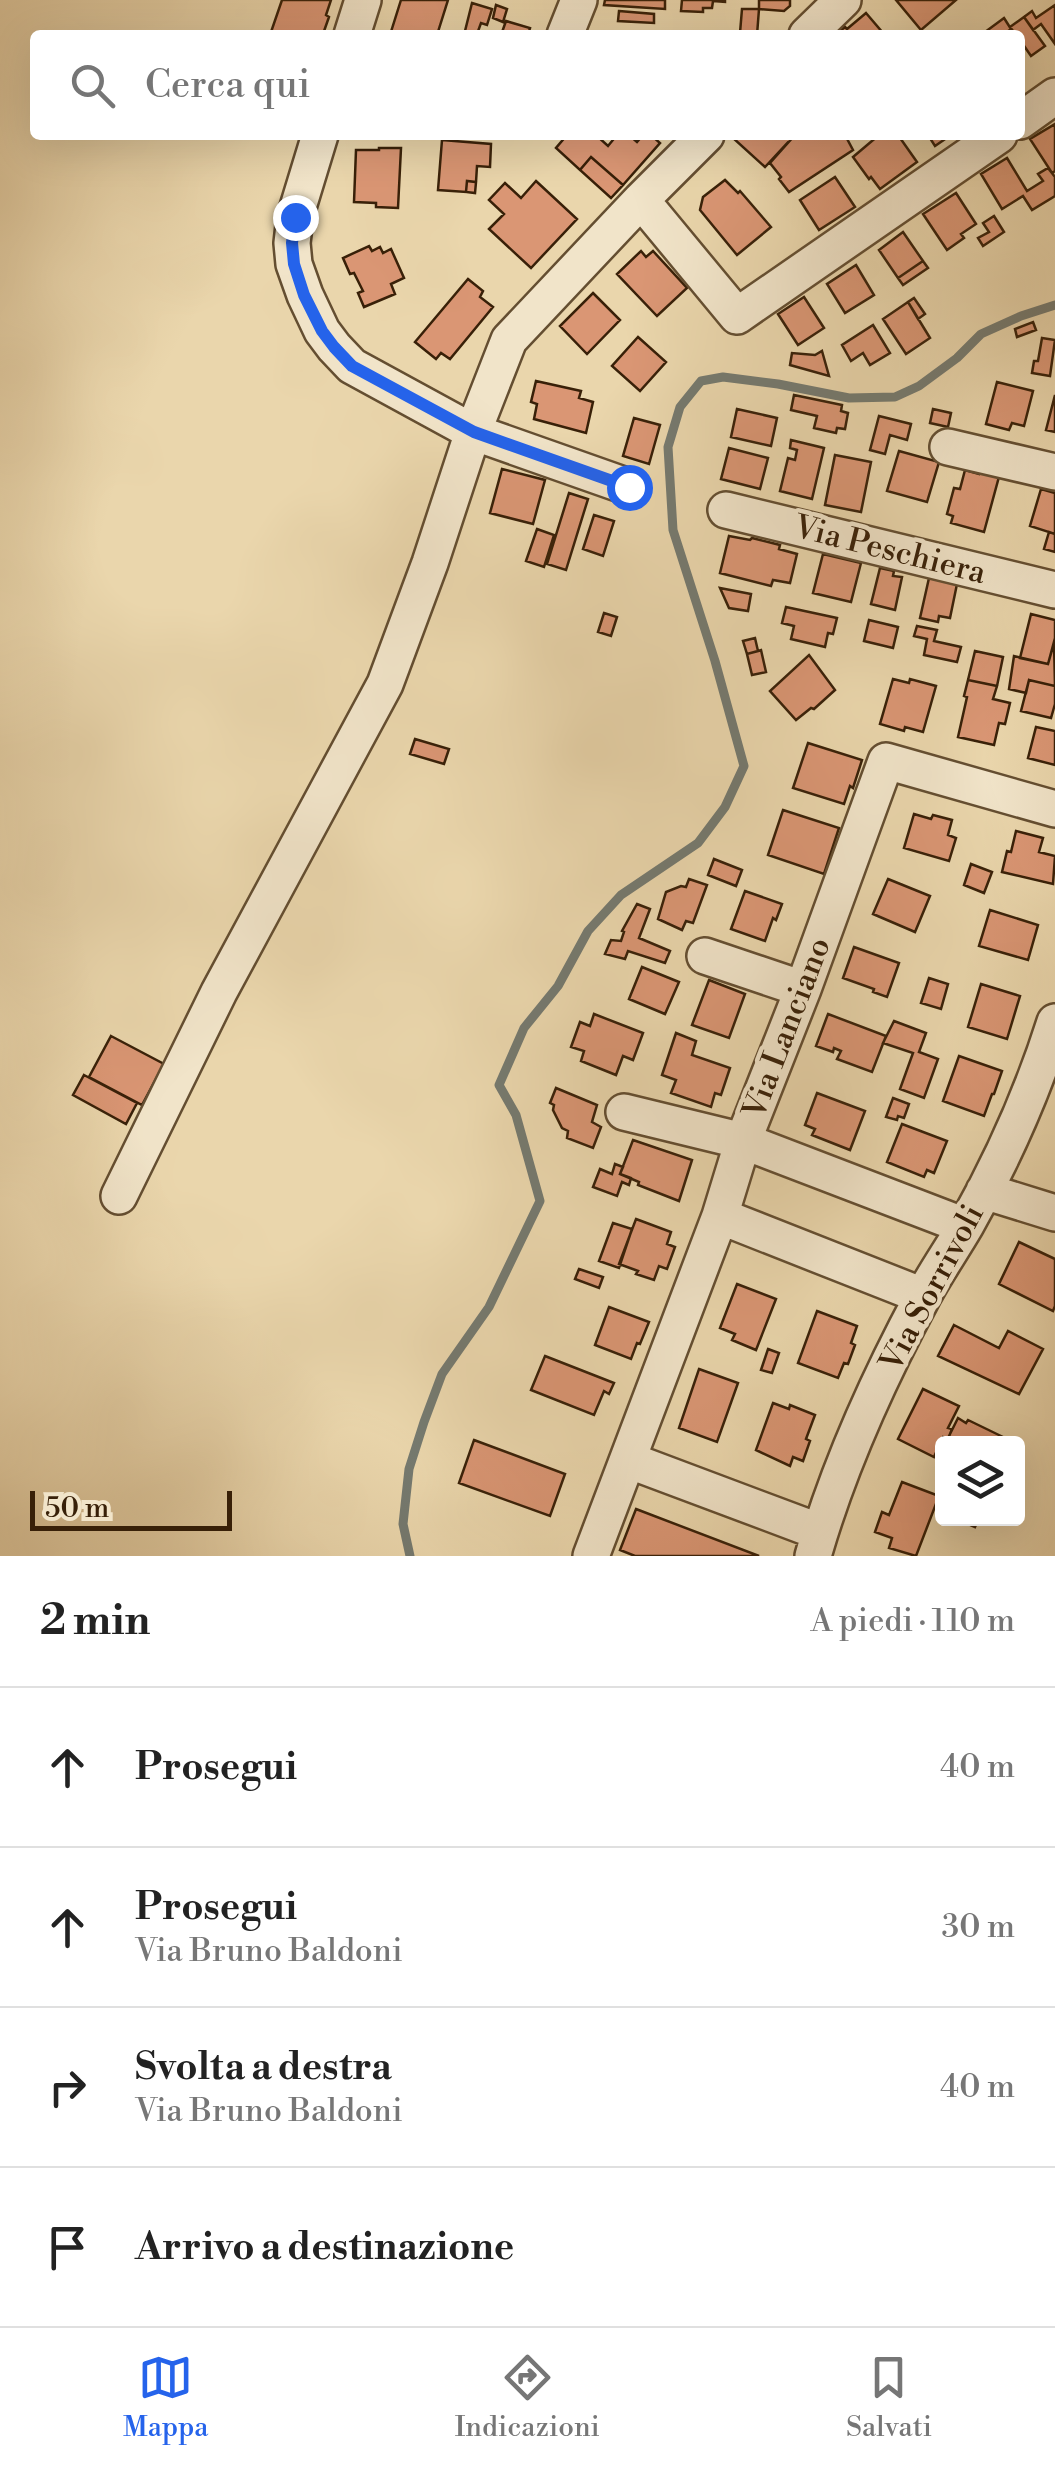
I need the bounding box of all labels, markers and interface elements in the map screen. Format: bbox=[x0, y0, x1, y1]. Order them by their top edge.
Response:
search box bbox=[30, 30, 1025, 140]
icon: search bbox=[65, 58, 120, 113]
text: Cerca qui bbox=[145, 62, 310, 109]
route end bbox=[273, 195, 319, 241]
route start bbox=[607, 465, 653, 511]
street label: Via Peschiera bbox=[789, 507, 991, 593]
street label: Via Lanciano bbox=[734, 932, 840, 1125]
street label: Via Sorrivoli bbox=[871, 1198, 993, 1379]
map controls bbox=[935, 1436, 1025, 1526]
button: layers bbox=[935, 1436, 1025, 1526]
scale bar bbox=[30, 1486, 232, 1530]
text: 50 m bbox=[45, 1491, 109, 1526]
text: 2 min bbox=[40, 1595, 150, 1648]
text: A piedi · 110 m bbox=[811, 1601, 1015, 1641]
icon: ahead bbox=[40, 1740, 95, 1795]
text: Prosegui bbox=[135, 1744, 297, 1791]
text: 40 m bbox=[940, 1747, 1015, 1787]
text: Prosegui bbox=[135, 1884, 297, 1931]
icon: ahead bbox=[40, 1900, 95, 1955]
text: 30 m bbox=[941, 1907, 1015, 1947]
text: Via Bruno Baldoni bbox=[135, 1931, 402, 1971]
text: Svolta a destra bbox=[135, 2044, 392, 2091]
icon: right bbox=[40, 2060, 95, 2115]
text: 40 m bbox=[940, 2067, 1015, 2107]
text: Via Bruno Baldoni bbox=[135, 2091, 402, 2131]
icon: arrive bbox=[40, 2220, 95, 2275]
text: Arrivo a destinazione bbox=[135, 2224, 514, 2271]
tab: Mappa bbox=[123, 2350, 209, 2445]
tab: Indicazioni bbox=[455, 2350, 600, 2445]
tab: Salvati bbox=[846, 2350, 932, 2445]

